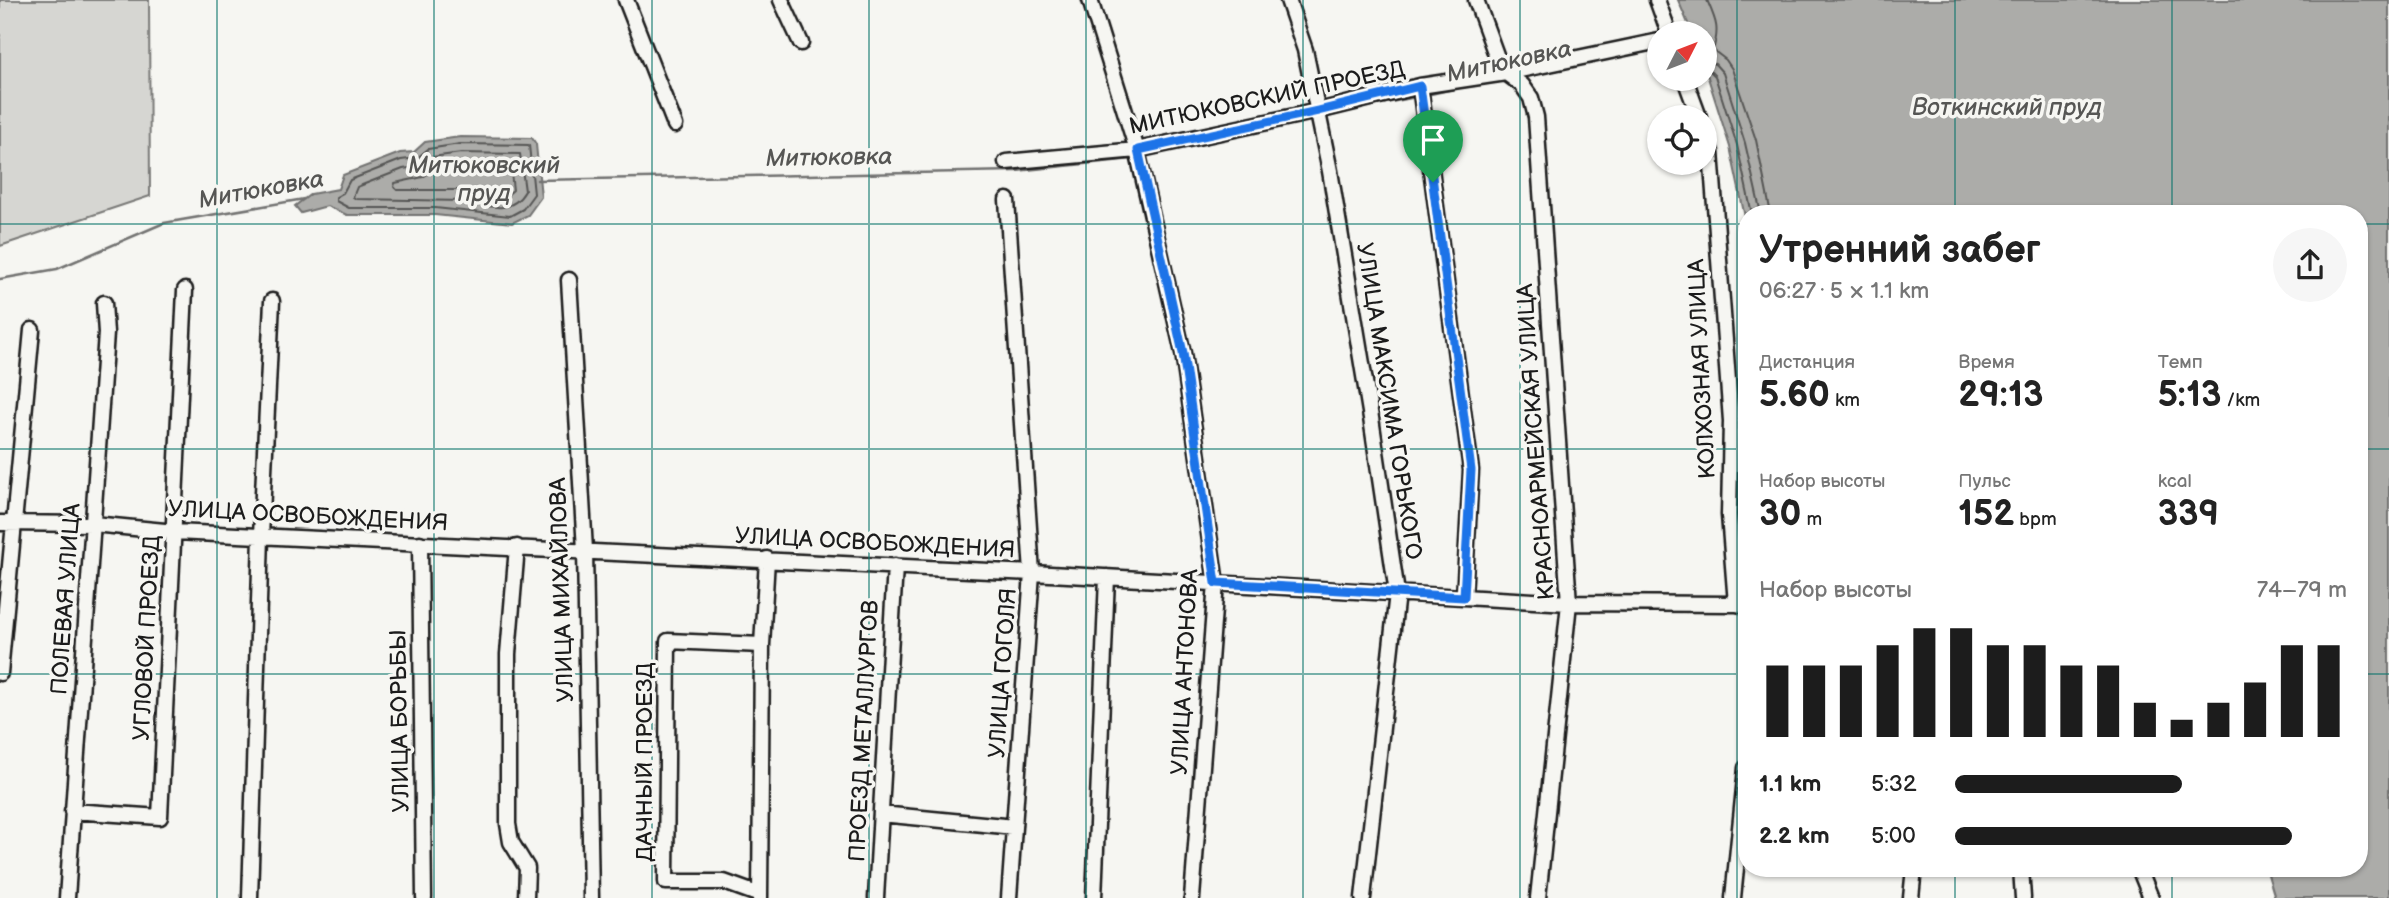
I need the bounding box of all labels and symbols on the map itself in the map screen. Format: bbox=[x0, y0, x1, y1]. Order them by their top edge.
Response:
north arrow bbox=[1647, 21, 1717, 91]
water label: Митюковка bbox=[1444, 34, 1574, 89]
street label: МИТЮКОВСКИЙ ПРОЕЗД bbox=[1127, 55, 1408, 141]
water label: Воткинский пруд bbox=[1912, 93, 2102, 122]
pin bbox=[1403, 110, 1463, 182]
water label: Митюковка bbox=[765, 142, 893, 173]
water label: Митюковский пруд bbox=[408, 151, 560, 208]
water label: Митюковка bbox=[196, 164, 326, 215]
street label: УЛИЦА МАКСИМА ГОРЬКОГО bbox=[1350, 241, 1428, 562]
street label: КОЛХОЗНАЯ УЛИЦА bbox=[1682, 258, 1722, 480]
street label: КРАСНОАРМЕЙСКАЯ УЛИЦА bbox=[1511, 283, 1561, 601]
street label: УЛИЦА МИХАЙЛОВА bbox=[544, 477, 580, 703]
street label: УЛИЦА ОСВОБОЖДЕНИЯ bbox=[167, 495, 449, 537]
street label: ПОЛЕВАЯ УЛИЦА bbox=[45, 502, 87, 696]
street label: УЛИЦА ОСВОБОЖДЕНИЯ bbox=[734, 522, 1016, 564]
street label: УГЛОВОЙ ПРОЕЗД bbox=[128, 534, 166, 742]
street label: УЛИЦА АНТОНОВА bbox=[1166, 568, 1204, 776]
street label: УЛИЦА ГОГОЛЯ bbox=[983, 587, 1023, 759]
street label: ПРОЕЗД МЕТАЛЛУРГОВ bbox=[843, 599, 885, 863]
street label: УЛИЦА БОРЬБЫ bbox=[384, 629, 416, 813]
street label: ДАЧНЫЙ ПРОЕЗД bbox=[631, 662, 659, 862]

